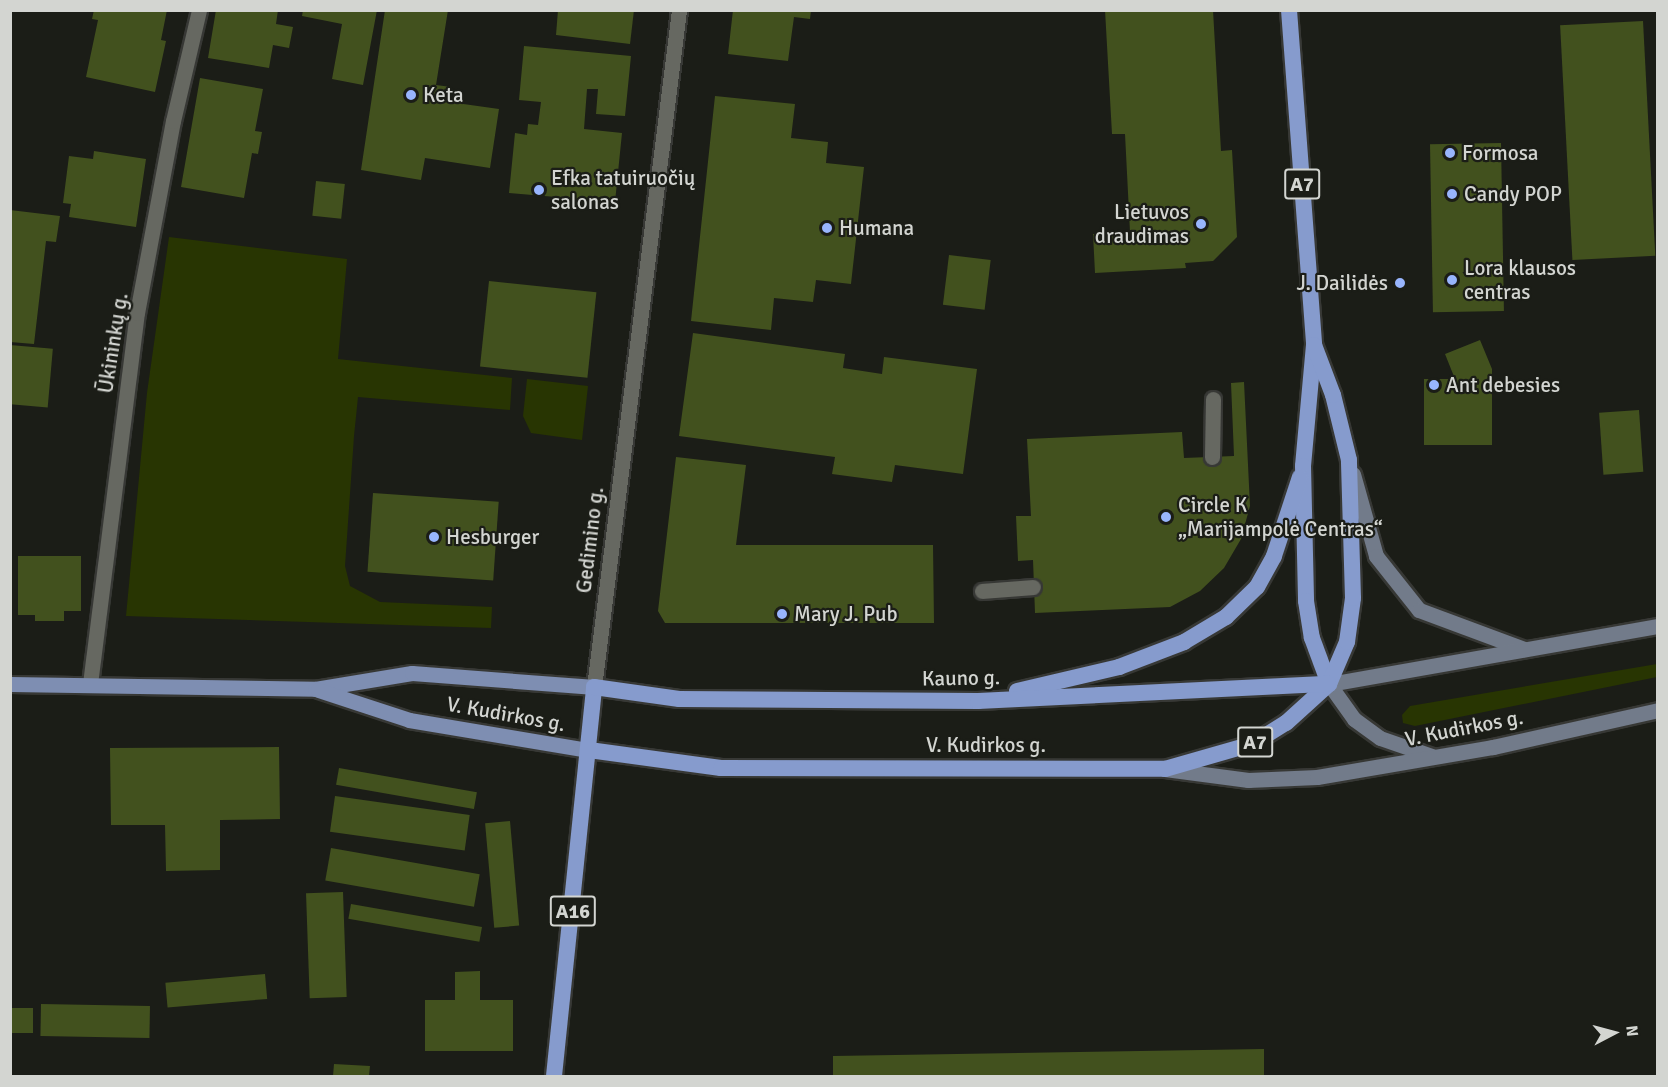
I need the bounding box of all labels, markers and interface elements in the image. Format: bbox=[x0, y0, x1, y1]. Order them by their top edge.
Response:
place label: Keta bbox=[423, 82, 464, 108]
marker: Keta bbox=[404, 88, 418, 102]
place label: Formosa bbox=[1462, 140, 1538, 166]
marker: Formosa bbox=[1443, 146, 1457, 160]
place label: Efka tatuiruočių salonas bbox=[551, 165, 695, 215]
road number: A7 bbox=[1284, 167, 1320, 201]
place label: Candy POP bbox=[1464, 181, 1562, 207]
marker: Efka tatuiruočių salonas bbox=[532, 183, 546, 197]
marker: Candy POP bbox=[1445, 187, 1459, 201]
place label: Lietuvos draudimas bbox=[1095, 199, 1189, 249]
place label: Humana bbox=[839, 215, 914, 241]
marker: Lietuvos draudimas bbox=[1194, 217, 1208, 231]
marker: Humana bbox=[820, 221, 834, 235]
place label: Lora klausos centras bbox=[1464, 255, 1576, 305]
place label: J. Dailidės bbox=[1297, 270, 1388, 296]
marker: Lora klausos centras bbox=[1445, 273, 1459, 287]
marker: J. Dailidės bbox=[1393, 276, 1407, 290]
street label: Ūkininkų g. bbox=[93, 291, 133, 395]
place label: Ant debesies bbox=[1446, 372, 1560, 398]
marker: Ant debesies bbox=[1427, 378, 1441, 392]
street label: Gedimino g. bbox=[571, 485, 609, 595]
place label: Circle K „Marijampolė Centras“ bbox=[1178, 492, 1383, 542]
marker: Circle K „Marijampolė Centras“ bbox=[1159, 510, 1173, 524]
place label: Hesburger bbox=[446, 524, 539, 550]
marker: Hesburger bbox=[427, 530, 441, 544]
place label: Mary J. Pub bbox=[794, 601, 898, 627]
marker: Mary J. Pub bbox=[775, 607, 789, 621]
street label: Kauno g. bbox=[922, 665, 1000, 691]
street label: V. Kudirkos g. bbox=[445, 691, 567, 737]
street label: V. Kudirkos g. bbox=[1403, 704, 1525, 752]
road number: A7 bbox=[1237, 725, 1273, 759]
street label: V. Kudirkos g. bbox=[926, 732, 1046, 758]
road number: A16 bbox=[549, 894, 597, 928]
north arrow bbox=[1584, 1003, 1644, 1063]
text: N bbox=[1621, 1025, 1642, 1038]

